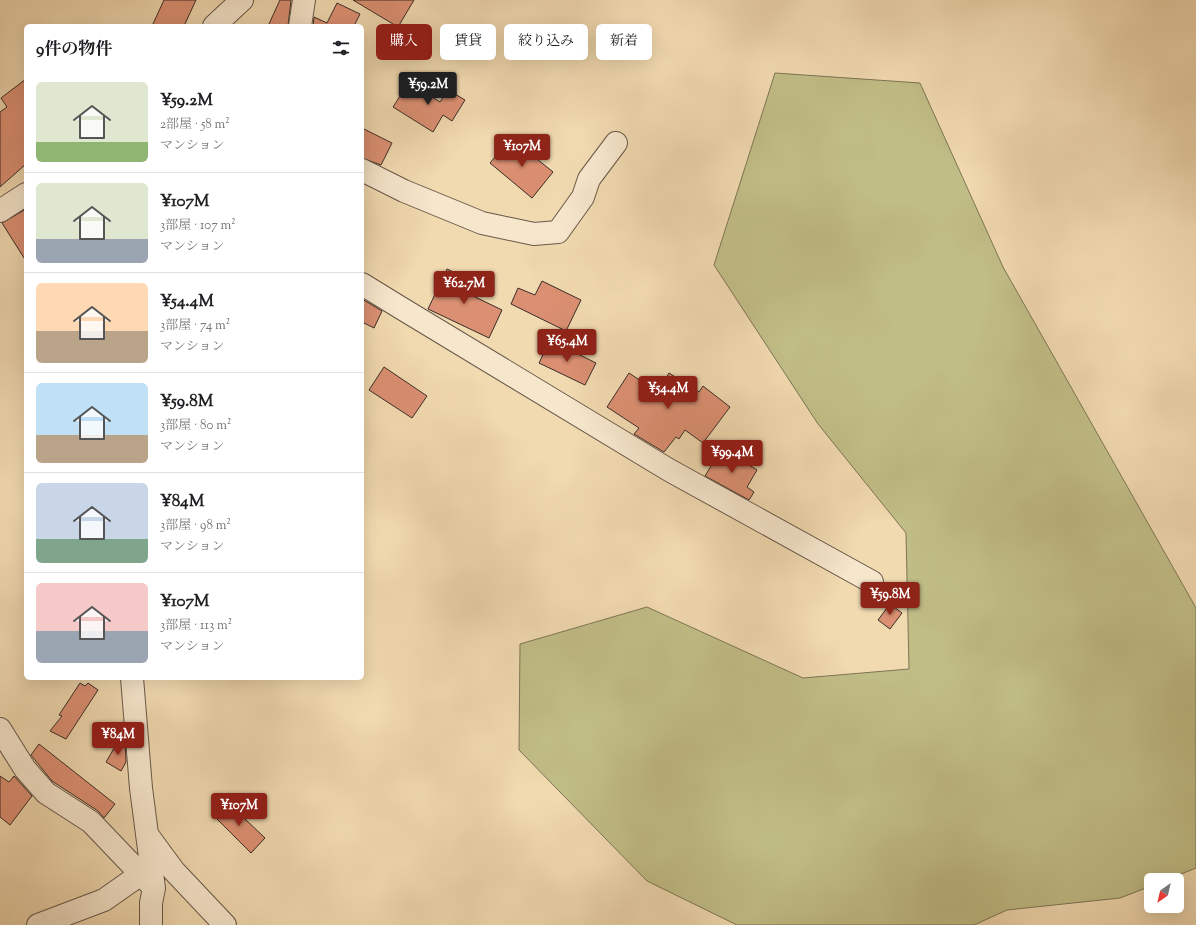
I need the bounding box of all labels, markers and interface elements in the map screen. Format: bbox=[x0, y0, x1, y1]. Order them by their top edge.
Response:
chip: 購入 bbox=[376, 24, 432, 60]
chip: 賃貸 bbox=[440, 24, 496, 60]
chip: 絞り込み bbox=[504, 24, 588, 60]
chip: 新着 bbox=[596, 24, 652, 60]
icon: filters bbox=[330, 37, 352, 59]
text: 9件の物件 bbox=[36, 38, 112, 62]
pin: ¥59.2M bbox=[395, 72, 461, 106]
text: ¥59.2M bbox=[408, 76, 448, 94]
text: ¥59.2M bbox=[160, 89, 213, 113]
icon: home bbox=[68, 98, 116, 146]
text: 2部屋 · 58 m² bbox=[160, 116, 230, 134]
pin: ¥107M bbox=[494, 134, 550, 168]
text: マンション bbox=[160, 137, 224, 155]
text: ¥107M bbox=[503, 138, 541, 156]
text: ¥107M bbox=[160, 190, 209, 214]
icon: home bbox=[68, 199, 116, 247]
text: 3部屋 · 107 m² bbox=[160, 217, 236, 235]
text: マンション bbox=[160, 238, 224, 256]
pin: ¥62.7M bbox=[431, 271, 497, 305]
text: ¥62.7M bbox=[443, 275, 485, 293]
text: ¥54.4M bbox=[160, 290, 214, 314]
icon: home bbox=[68, 299, 116, 347]
text: 3部屋 · 74 m² bbox=[160, 317, 230, 335]
pin: ¥65.4M bbox=[534, 329, 600, 363]
text: ¥65.4M bbox=[546, 333, 588, 351]
text: マンション bbox=[160, 338, 224, 356]
pin: ¥54.4M bbox=[635, 376, 701, 410]
text: ¥54.4M bbox=[647, 380, 689, 398]
text: ¥59.8M bbox=[160, 390, 213, 414]
icon: home bbox=[68, 399, 116, 447]
text: 3部屋 · 80 m² bbox=[160, 417, 231, 435]
text: マンション bbox=[160, 438, 224, 456]
pin: ¥99.4M bbox=[699, 440, 765, 474]
text: ¥99.4M bbox=[711, 444, 753, 462]
text: ¥84M bbox=[160, 490, 204, 514]
icon: home bbox=[68, 499, 116, 547]
text: 3部屋 · 98 m² bbox=[160, 517, 231, 535]
text: マンション bbox=[160, 538, 224, 556]
pin: ¥59.8M bbox=[857, 582, 923, 616]
text: ¥59.8M bbox=[870, 586, 910, 604]
text: ¥107M bbox=[160, 590, 209, 614]
icon: home bbox=[68, 599, 116, 647]
text: 3部屋 · 113 m² bbox=[160, 617, 232, 635]
text: マンション bbox=[160, 638, 224, 656]
pin: ¥84M bbox=[94, 722, 142, 756]
text: ¥84M bbox=[101, 726, 135, 744]
pin: ¥107M bbox=[211, 793, 267, 827]
text: ¥107M bbox=[220, 797, 258, 815]
north arrow bbox=[1144, 873, 1184, 913]
map controls bbox=[1144, 873, 1184, 913]

